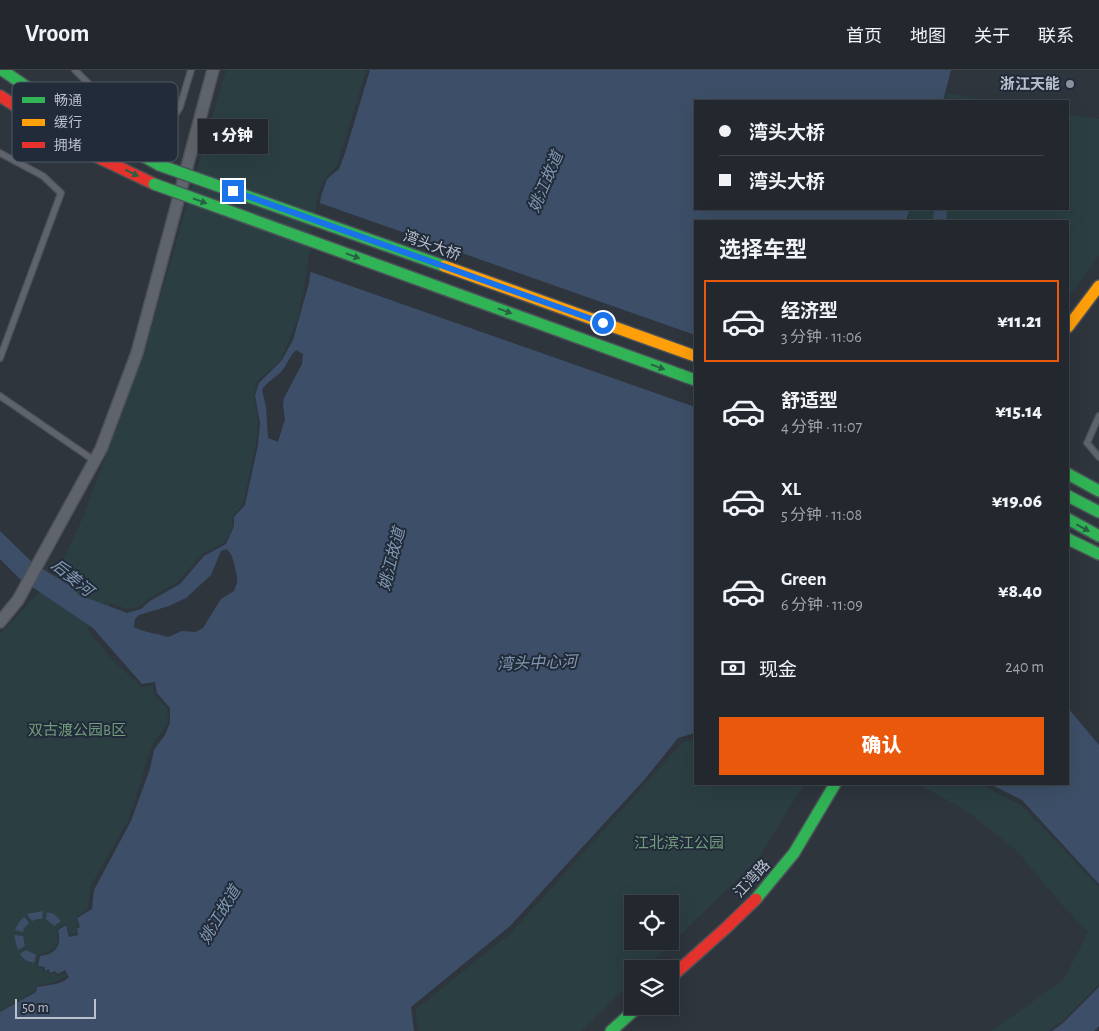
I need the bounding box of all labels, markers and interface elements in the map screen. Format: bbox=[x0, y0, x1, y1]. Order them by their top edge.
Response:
text: Vroom bbox=[25, 22, 89, 46]
text: 首页 bbox=[846, 28, 882, 46]
text: 地图 bbox=[910, 28, 946, 46]
text: 关于 bbox=[974, 28, 1010, 46]
text: 联系 bbox=[1038, 28, 1074, 46]
place label: 浙江天能 bbox=[1000, 75, 1060, 92]
marker: 浙江天能 bbox=[1064, 78, 1076, 90]
legend bbox=[12, 82, 178, 162]
text: 畅通 bbox=[54, 93, 82, 108]
text: 缓行 bbox=[54, 115, 82, 130]
callout: 1 分钟 bbox=[198, 118, 268, 154]
text: 湾头大桥 bbox=[749, 124, 825, 143]
text: 1 分钟 bbox=[213, 128, 253, 144]
text: 拥堵 bbox=[54, 138, 82, 153]
water label: 姚江故道 bbox=[525, 147, 567, 215]
one-way arrow bbox=[125, 170, 139, 178]
text: 湾头大桥 bbox=[749, 173, 825, 192]
route end bbox=[222, 180, 244, 202]
one-way arrow bbox=[193, 197, 208, 205]
street label: 湾头大桥 bbox=[401, 228, 463, 263]
text: 选择车型 bbox=[719, 239, 807, 261]
one-way arrow bbox=[345, 253, 360, 260]
icon: car bbox=[721, 299, 766, 344]
text: 经济型 bbox=[781, 302, 838, 321]
one-way arrow bbox=[498, 307, 513, 315]
route start bbox=[592, 312, 614, 334]
text: ¥11.21 bbox=[997, 312, 1042, 331]
text: 3 分钟 · 11:06 bbox=[781, 329, 862, 345]
one-way arrow bbox=[651, 363, 666, 371]
icon: car bbox=[721, 389, 766, 434]
text: 舒适型 bbox=[781, 392, 838, 411]
text: ¥15.14 bbox=[995, 402, 1042, 421]
text: 4 分钟 · 11:07 bbox=[781, 419, 862, 435]
icon: car bbox=[721, 479, 766, 524]
text: XL bbox=[781, 480, 801, 499]
text: ¥19.06 bbox=[992, 492, 1042, 511]
text: 5 分钟 · 11:08 bbox=[781, 507, 862, 523]
water label: 姚江故道 bbox=[376, 524, 408, 592]
one-way arrow bbox=[1076, 524, 1091, 532]
water label: 后姜河 bbox=[48, 556, 99, 601]
icon: car bbox=[721, 569, 766, 614]
text: Green bbox=[781, 570, 827, 589]
text: ¥8.40 bbox=[998, 582, 1042, 601]
text: 6 分钟 · 11:09 bbox=[781, 597, 863, 613]
water label: 湾头中心河 bbox=[497, 653, 580, 672]
icon: cash bbox=[719, 654, 747, 682]
text: 240 m bbox=[1005, 659, 1044, 675]
text: 现金 bbox=[759, 661, 797, 680]
button: 确认 bbox=[719, 717, 1044, 775]
park label: 双古渡公园B区 bbox=[28, 722, 126, 738]
park label: 江北滨江公园 bbox=[634, 834, 724, 851]
street label: 江湾路 bbox=[730, 857, 773, 901]
water label: 姚江故道 bbox=[196, 881, 244, 947]
map controls bbox=[624, 895, 679, 1015]
button: locate bbox=[624, 895, 679, 950]
button: layers bbox=[624, 960, 679, 1015]
scale bar bbox=[15, 996, 96, 1019]
text: 50 m bbox=[22, 1001, 49, 1015]

